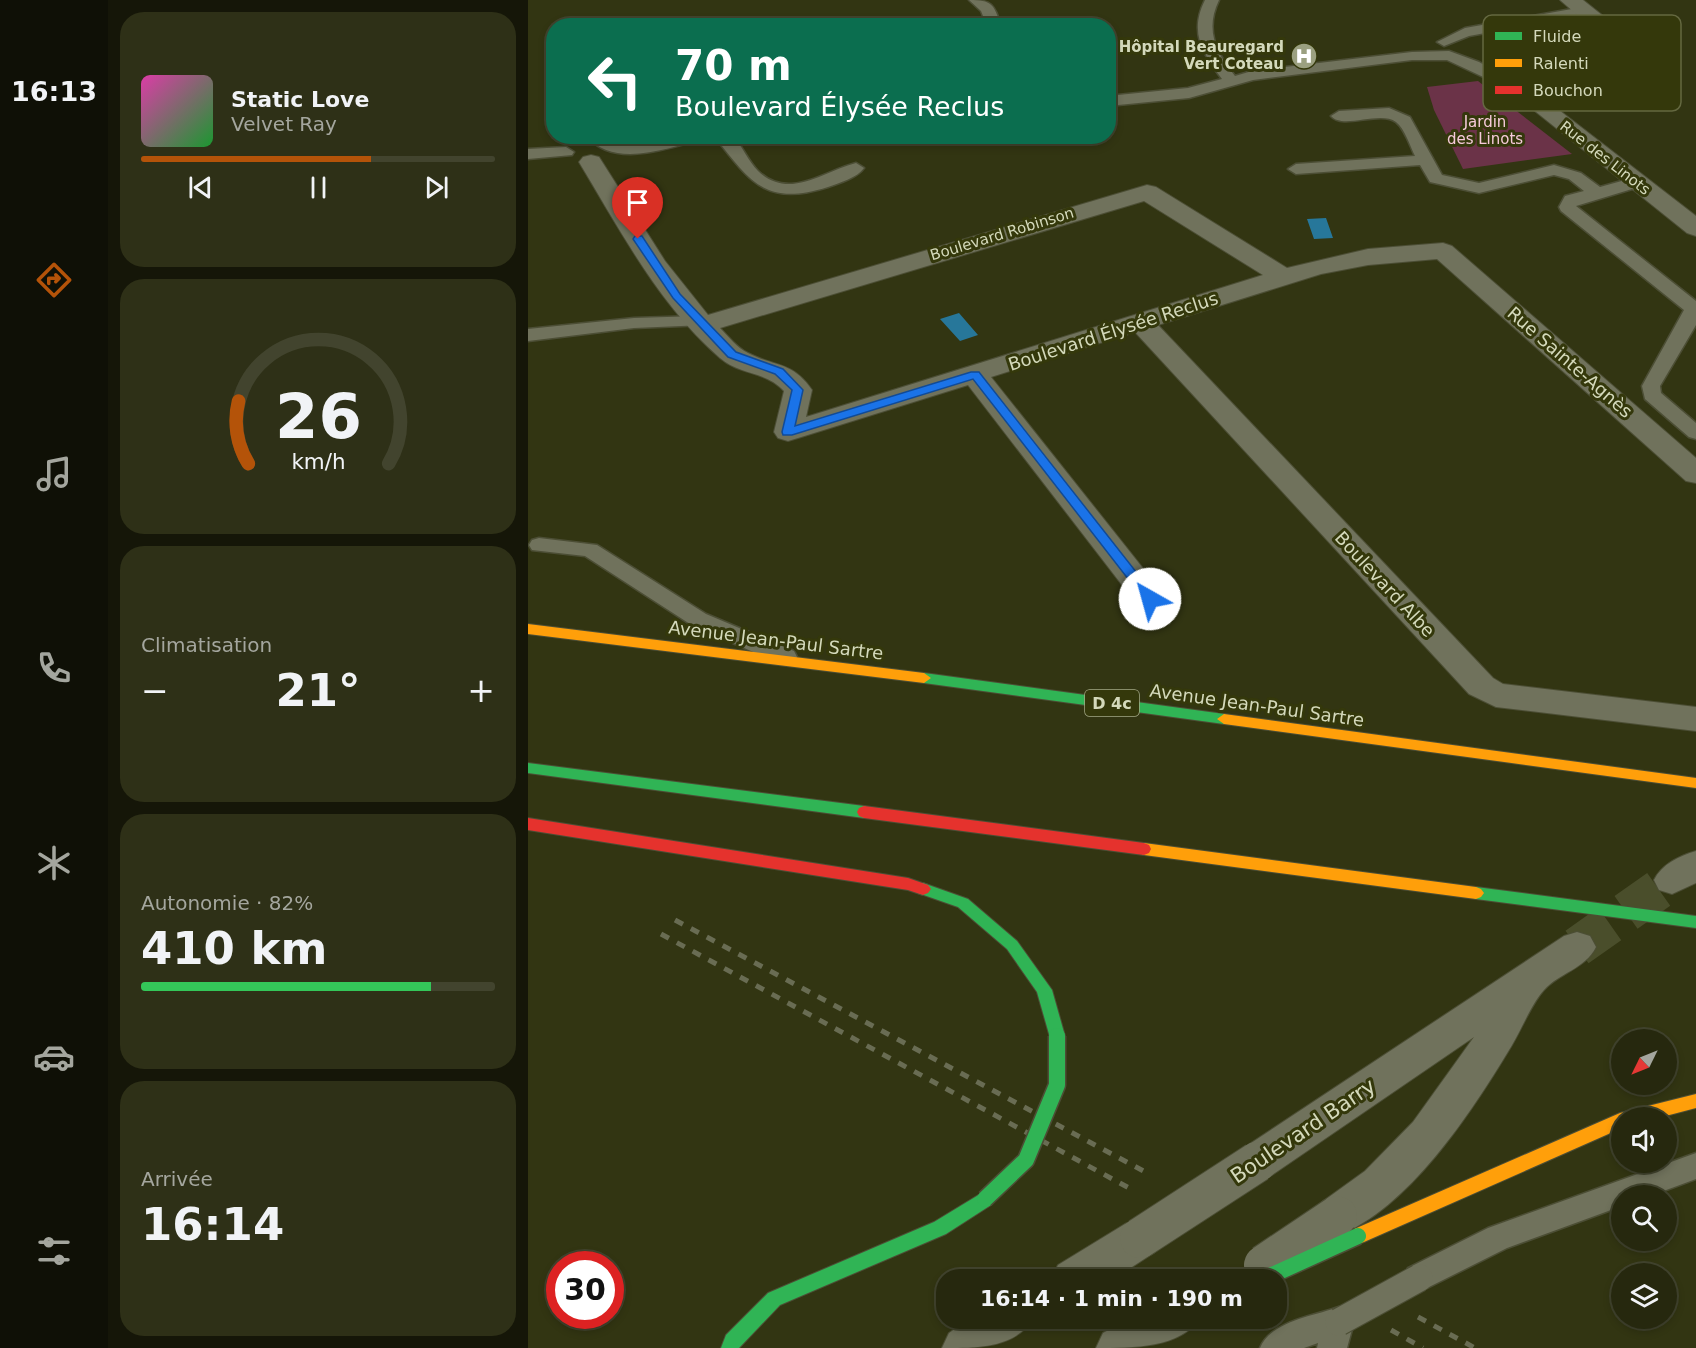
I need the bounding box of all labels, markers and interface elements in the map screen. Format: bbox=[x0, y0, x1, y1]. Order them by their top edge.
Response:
legend bbox=[1483, 15, 1681, 111]
text: Fluide bbox=[1533, 27, 1581, 46]
place label: Hôpital Beauregard Vert Coteau bbox=[1119, 38, 1284, 73]
text: 70 m bbox=[675, 41, 792, 90]
hospital icon: Hôpital Beauregard Vert Coteau bbox=[1289, 41, 1319, 71]
icon: left bbox=[576, 42, 654, 120]
text: Ralenti bbox=[1533, 54, 1589, 73]
text: 16:13 bbox=[11, 76, 97, 107]
text: Bouchon bbox=[1533, 81, 1603, 100]
text: Static Love bbox=[231, 87, 369, 112]
text: Boulevard Élysée Reclus bbox=[675, 91, 1004, 122]
text: Velvet Ray bbox=[231, 112, 337, 136]
park label: Jardin des Linots bbox=[1447, 113, 1523, 148]
street label: Rue des Linots bbox=[1556, 117, 1654, 199]
icon: previous bbox=[184, 171, 217, 204]
icon: pause bbox=[302, 171, 335, 204]
icon: next bbox=[420, 171, 453, 204]
pin bbox=[612, 177, 663, 239]
icon: arrive bbox=[621, 186, 654, 219]
street label: Boulevard Robinson bbox=[928, 204, 1076, 264]
icon: directions bbox=[33, 259, 75, 301]
street label: Boulevard Élysée Reclus bbox=[1005, 287, 1221, 375]
street label: Rue Sainte-Agnès bbox=[1503, 302, 1637, 422]
text: 26 bbox=[275, 380, 361, 453]
text: km/h bbox=[291, 449, 345, 474]
icon: music bbox=[33, 453, 75, 495]
street label: Boulevard Albe bbox=[1331, 527, 1439, 641]
position arrow bbox=[1118, 567, 1182, 631]
street label: Avenue Jean-Paul Sartre bbox=[667, 616, 885, 664]
text: Climatisation bbox=[141, 633, 272, 657]
icon: phone bbox=[33, 647, 75, 689]
text: 21° bbox=[275, 664, 361, 717]
text: − bbox=[141, 671, 169, 710]
text: + bbox=[467, 671, 495, 710]
street label: Avenue Jean-Paul Sartre bbox=[1149, 680, 1365, 730]
road number: D 4c bbox=[1085, 690, 1139, 716]
icon: climate bbox=[33, 842, 75, 884]
text: Autonomie · 82% bbox=[141, 891, 313, 915]
text: 410 km bbox=[141, 922, 327, 975]
north arrow bbox=[1611, 1029, 1677, 1095]
map controls bbox=[1611, 1029, 1677, 1329]
icon: car bbox=[33, 1036, 75, 1078]
street label: Boulevard Barry bbox=[1226, 1074, 1380, 1188]
button: sound bbox=[1611, 1107, 1677, 1173]
text: Arrivée bbox=[141, 1167, 213, 1191]
button: search bbox=[1611, 1185, 1677, 1251]
text: 16:14 bbox=[141, 1198, 284, 1251]
icon: filters bbox=[33, 1230, 75, 1272]
speed limit sign: 30 bbox=[546, 1251, 624, 1329]
button: layers bbox=[1611, 1263, 1677, 1329]
text: 16:14 · 1 min · 190 m bbox=[980, 1286, 1243, 1311]

